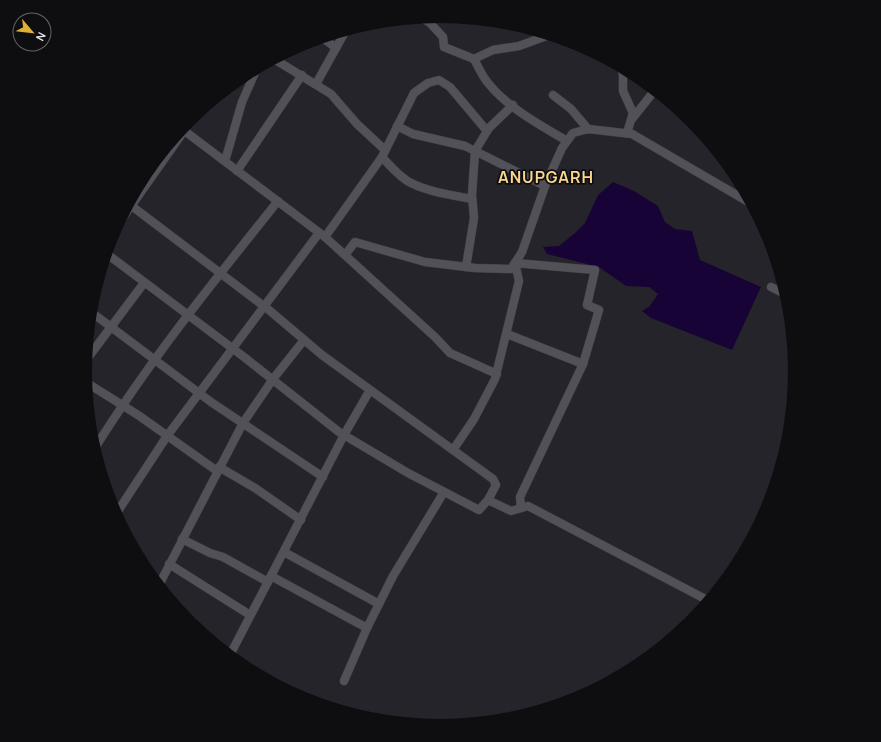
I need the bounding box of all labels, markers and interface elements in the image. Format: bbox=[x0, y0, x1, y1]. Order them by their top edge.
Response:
north arrow bbox=[12, 12, 52, 52]
text: N bbox=[33, 30, 50, 44]
district label: ANUPGARH bbox=[498, 166, 594, 188]

